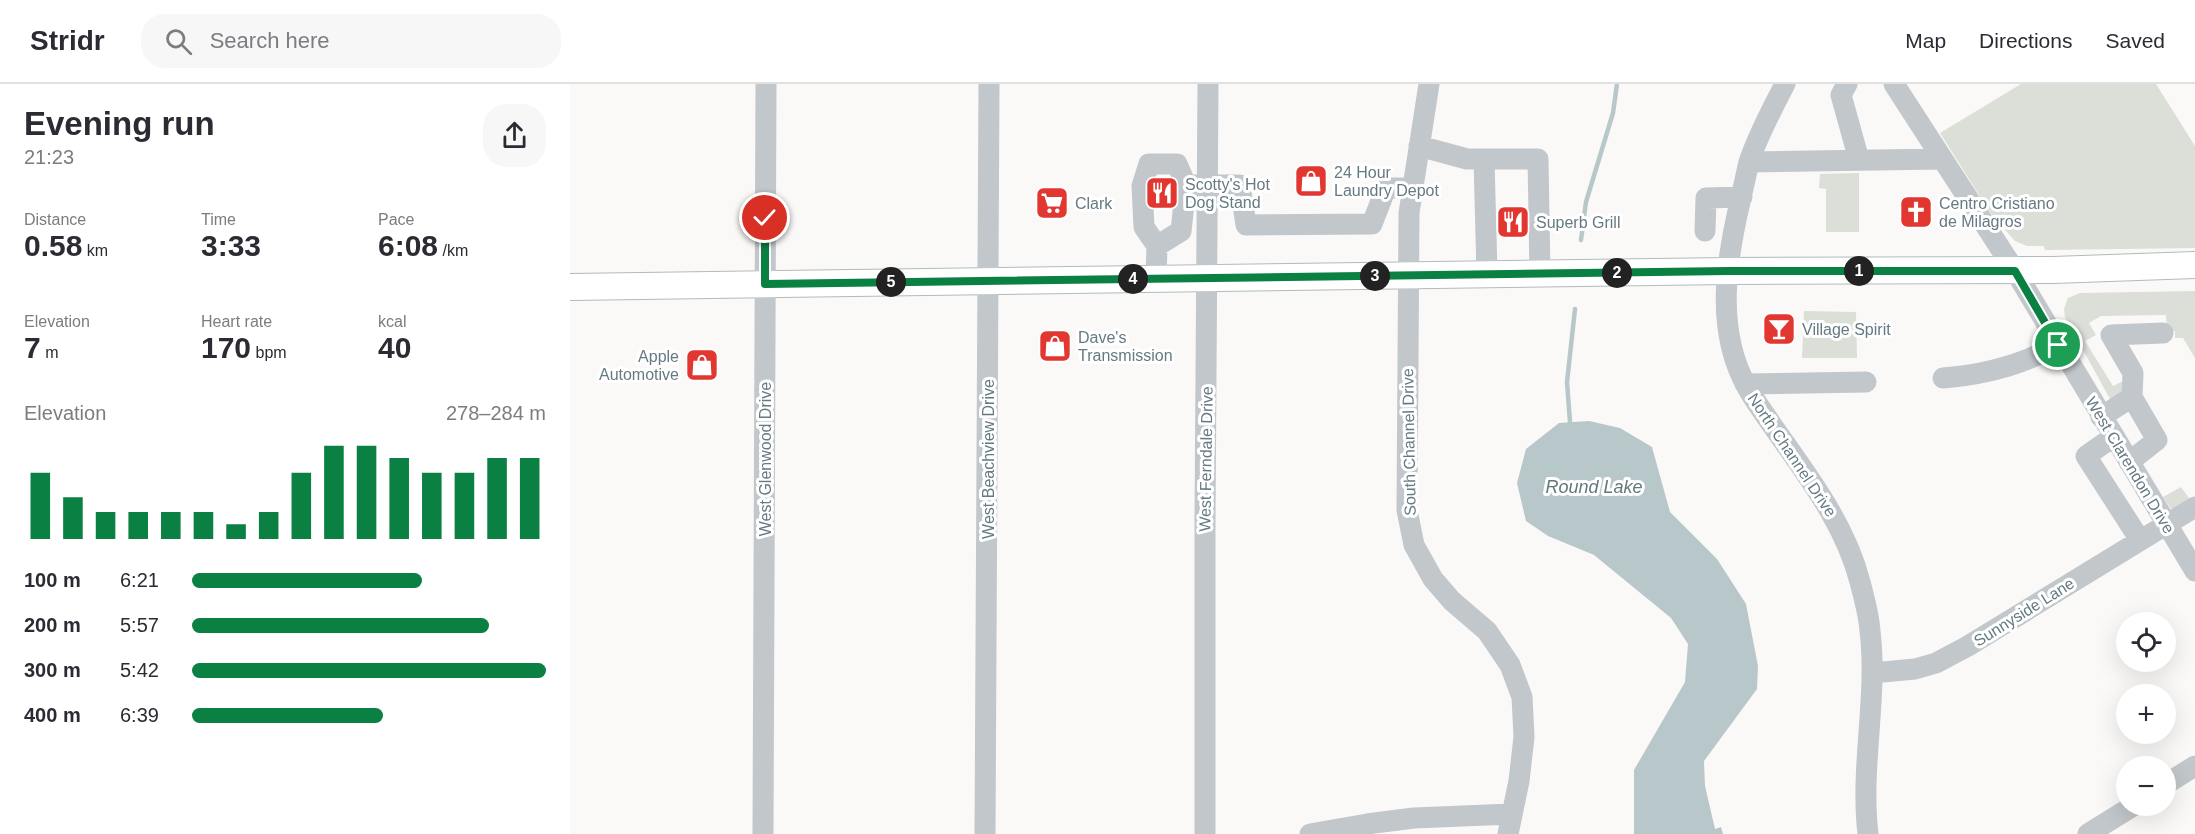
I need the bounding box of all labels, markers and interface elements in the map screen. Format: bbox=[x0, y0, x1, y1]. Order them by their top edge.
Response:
search box bbox=[141, 14, 561, 68]
text: Stridr bbox=[30, 25, 105, 56]
icon: search bbox=[162, 25, 195, 58]
text: Search here bbox=[210, 28, 330, 53]
text: Map bbox=[1905, 29, 1946, 52]
text: Directions bbox=[1979, 29, 2072, 52]
text: Saved bbox=[2105, 29, 2165, 52]
button: share bbox=[483, 104, 546, 167]
text: Evening run bbox=[24, 105, 215, 142]
text: 21:23 bbox=[24, 146, 74, 168]
shop icon: 24 Hour Laundry Depot bbox=[1293, 163, 1329, 199]
place label: 24 Hour Laundry Depot bbox=[1334, 164, 1440, 199]
restaurant icon: Scotty's Hot Dog Stand bbox=[1144, 175, 1180, 211]
place label: Scotty's Hot Dog Stand bbox=[1185, 176, 1270, 211]
supermarket icon: Clark bbox=[1034, 185, 1070, 221]
pin bbox=[739, 192, 790, 243]
church icon: Centro Cristiano de Milagros bbox=[1898, 194, 1934, 230]
place label: Clark bbox=[1075, 195, 1113, 212]
place label: Centro Cristiano de Milagros bbox=[1939, 195, 2055, 230]
icon: check bbox=[748, 201, 781, 234]
restaurant icon: Superb Grill bbox=[1495, 204, 1531, 240]
text: Distance bbox=[24, 211, 86, 228]
text: Time bbox=[201, 211, 236, 228]
text: Pace bbox=[378, 211, 414, 228]
place label: Superb Grill bbox=[1536, 214, 1620, 231]
text: 0.58 bbox=[24, 229, 82, 262]
text: 3:33 bbox=[201, 229, 261, 262]
text: 6:08 bbox=[378, 229, 438, 262]
text: km bbox=[82, 242, 108, 259]
text: /km bbox=[438, 242, 468, 259]
pin: 1 bbox=[1844, 256, 1874, 286]
pin: 2 bbox=[1602, 258, 1632, 288]
pin: 3 bbox=[1360, 261, 1390, 291]
text: 1 bbox=[1855, 262, 1863, 279]
pin: 4 bbox=[1118, 264, 1148, 294]
text: 2 bbox=[1613, 264, 1621, 281]
pin: 5 bbox=[876, 267, 906, 297]
text: 3 bbox=[1371, 267, 1379, 284]
text: 4 bbox=[1129, 270, 1137, 287]
text: 5 bbox=[887, 273, 895, 290]
bar icon: Village Spirit bbox=[1761, 311, 1797, 347]
text: Elevation bbox=[24, 313, 90, 330]
text: Heart rate bbox=[201, 313, 272, 330]
text: kcal bbox=[378, 313, 406, 330]
pin bbox=[2032, 319, 2083, 370]
place label: Village Spirit bbox=[1802, 321, 1891, 338]
shop icon: Dave's Transmission bbox=[1037, 328, 1073, 364]
icon: arrive bbox=[2041, 328, 2074, 361]
place label: Dave's Transmission bbox=[1078, 329, 1173, 364]
text: 7 bbox=[24, 331, 41, 364]
text: 170 bbox=[201, 331, 251, 364]
text: 40 bbox=[378, 331, 411, 364]
text: m bbox=[41, 344, 58, 361]
text: bpm bbox=[251, 344, 287, 361]
shop icon: Apple Automotive bbox=[684, 347, 720, 383]
place label: Apple Automotive bbox=[599, 348, 679, 383]
street label: South Channel Drive bbox=[1399, 368, 1419, 516]
street label: West Beachview Drive bbox=[980, 379, 997, 539]
street label: West Glenwood Drive bbox=[757, 382, 774, 536]
street label: West Ferndale Drive bbox=[1196, 386, 1216, 532]
street label: North Channel Drive bbox=[1744, 390, 1840, 520]
street label: West Clarendon Drive bbox=[2082, 394, 2178, 536]
text: Elevation bbox=[24, 402, 106, 424]
text: 278–284 m bbox=[446, 402, 546, 424]
water label: Round Lake bbox=[1545, 477, 1643, 497]
text: 100 m bbox=[24, 569, 81, 591]
text: 6:21 bbox=[120, 569, 159, 591]
street label: Sunnyside Lane bbox=[1971, 574, 2077, 650]
map controls bbox=[2116, 612, 2176, 816]
button: locate bbox=[2116, 612, 2176, 672]
text: 200 m bbox=[24, 614, 81, 636]
text: 5:57 bbox=[120, 614, 159, 636]
text: 300 m bbox=[24, 659, 81, 681]
text: 5:42 bbox=[120, 659, 159, 681]
button: + bbox=[2116, 684, 2176, 744]
text: 400 m bbox=[24, 704, 81, 726]
text: 6:39 bbox=[120, 704, 159, 726]
button: − bbox=[2116, 756, 2176, 816]

